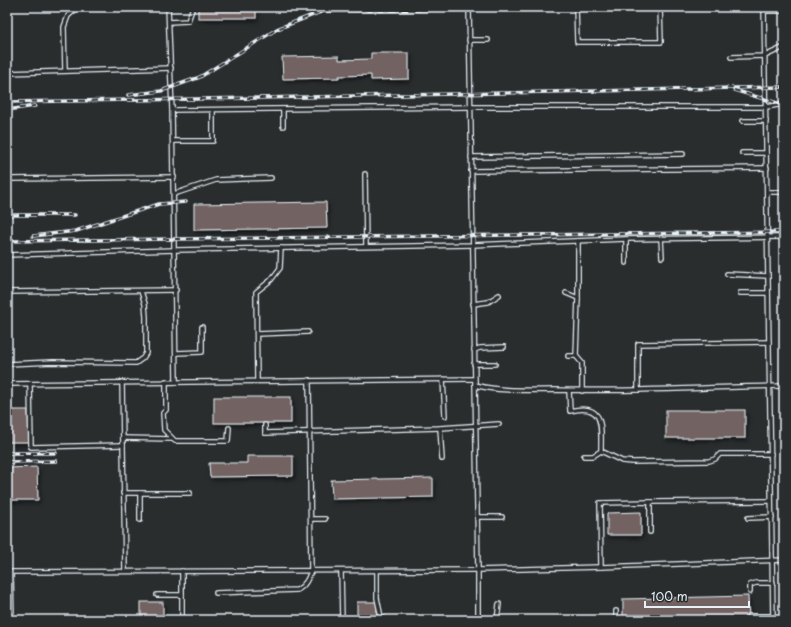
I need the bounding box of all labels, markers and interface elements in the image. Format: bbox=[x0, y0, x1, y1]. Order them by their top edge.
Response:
scale bar bbox=[645, 583, 749, 609]
text: 100 m bbox=[651, 587, 688, 605]

